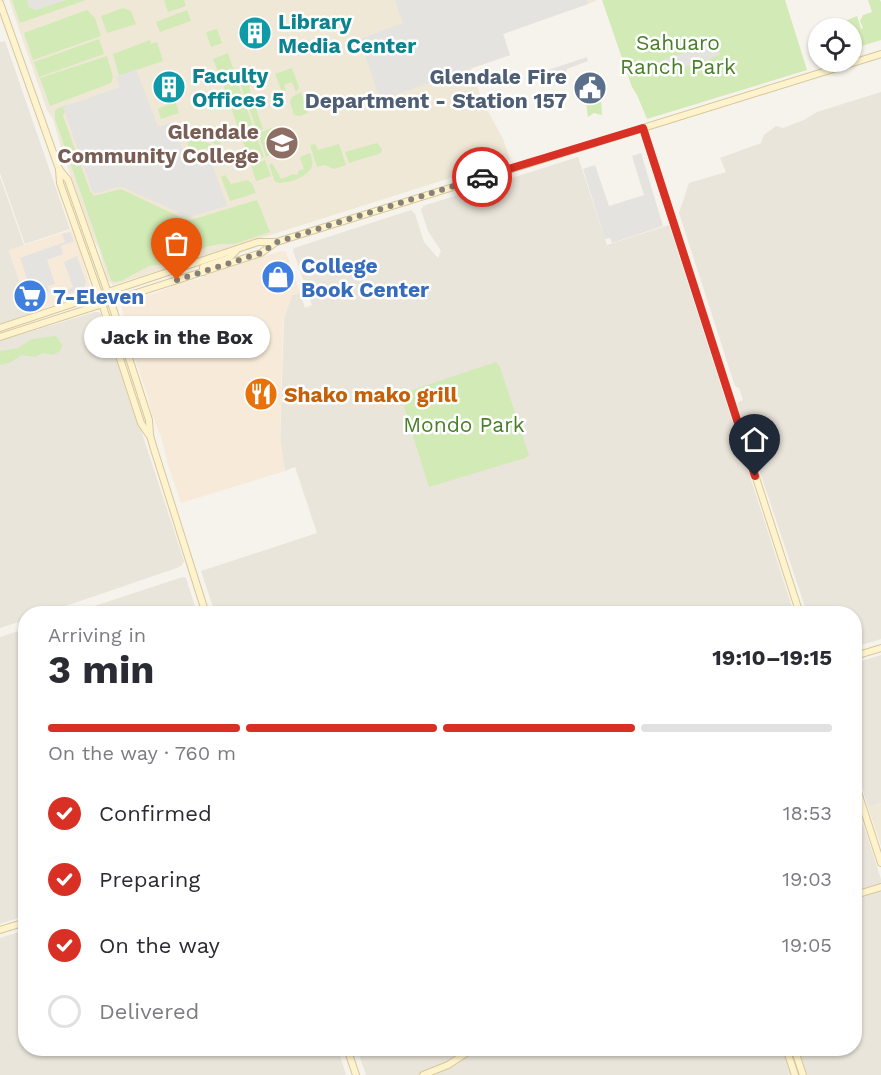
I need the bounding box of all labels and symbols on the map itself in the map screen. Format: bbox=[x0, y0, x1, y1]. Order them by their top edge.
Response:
place label: Library Media Center bbox=[278, 9, 416, 58]
building icon: Library Media Center bbox=[237, 15, 273, 51]
park label: Sahuaro Ranch Park bbox=[620, 30, 736, 79]
place label: Faculty Offices 5 bbox=[192, 63, 284, 112]
place label: Glendale Fire Department - Station 157 bbox=[305, 64, 567, 113]
building icon: Faculty Offices 5 bbox=[151, 69, 187, 105]
public building icon: Glendale Fire Department - Station 157 bbox=[572, 70, 608, 106]
place label: Glendale Community College bbox=[57, 119, 259, 168]
school or university icon: Glendale Community College bbox=[264, 125, 300, 161]
courier bbox=[452, 147, 512, 207]
pin bbox=[151, 218, 202, 280]
place label: College Book Center bbox=[301, 253, 429, 302]
shop icon: College Book Center bbox=[260, 259, 296, 295]
supermarket icon: 7-Eleven bbox=[12, 278, 48, 314]
place label: 7-Eleven bbox=[53, 284, 144, 309]
callout: Jack in the Box bbox=[84, 316, 270, 358]
restaurant icon: Shako mako grill bbox=[243, 376, 279, 412]
place label: Shako mako grill bbox=[284, 382, 458, 407]
park label: Mondo Park bbox=[403, 412, 525, 437]
pin bbox=[729, 414, 780, 476]

